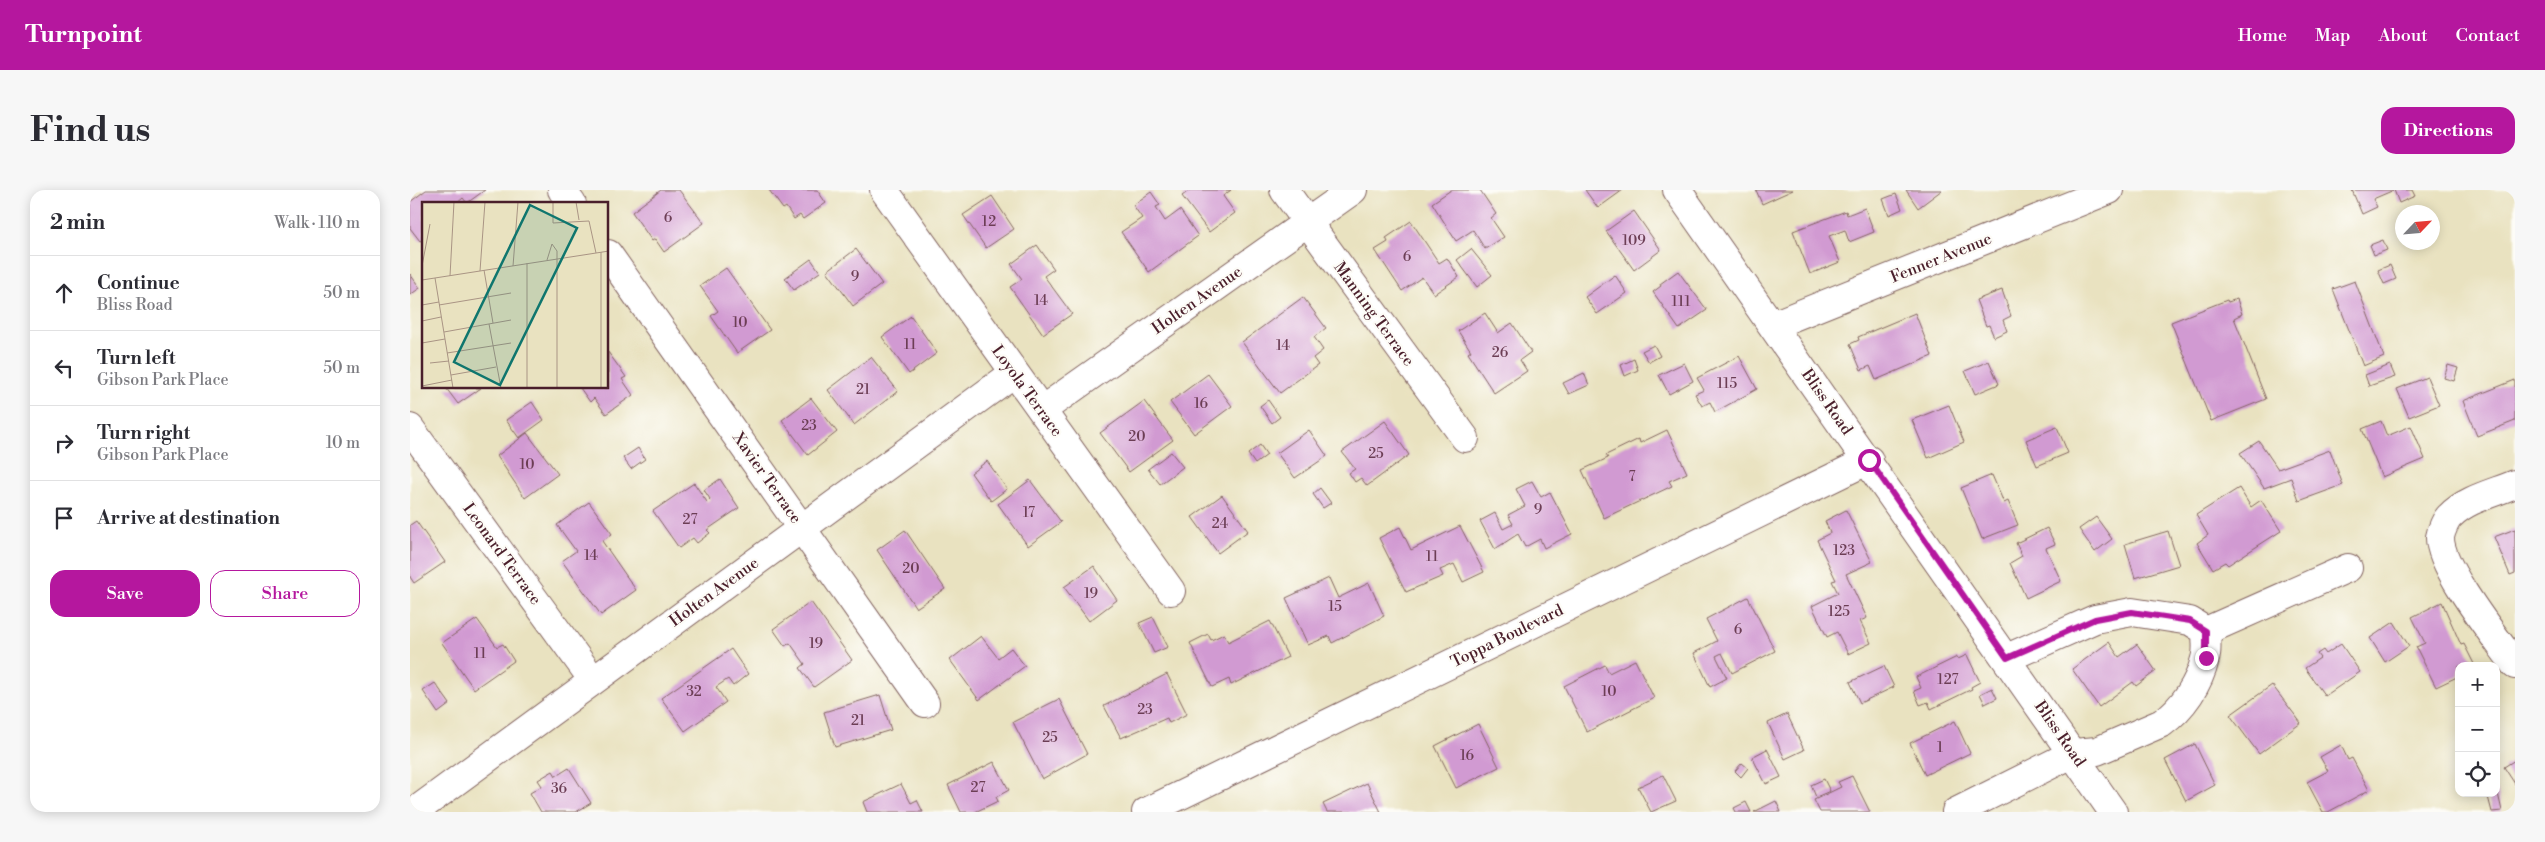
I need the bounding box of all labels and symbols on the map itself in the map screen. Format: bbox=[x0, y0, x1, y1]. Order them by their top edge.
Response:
inset map bbox=[422, 202, 609, 389]
north arrow bbox=[2395, 205, 2440, 250]
house number: 6 bbox=[664, 209, 673, 227]
house number: 12 bbox=[982, 213, 996, 231]
street label: Fenner Avenue bbox=[1887, 229, 1995, 287]
house number: 109 bbox=[1622, 232, 1646, 250]
house number: 6 bbox=[1403, 248, 1412, 266]
street label: Manning Terrace bbox=[1329, 258, 1419, 370]
street label: Holten Avenue bbox=[1148, 261, 1246, 339]
house number: 9 bbox=[851, 268, 859, 286]
house number: 14 bbox=[1034, 292, 1048, 310]
house number: 111 bbox=[1672, 293, 1691, 311]
house number: 10 bbox=[733, 314, 747, 332]
house number: 11 bbox=[904, 336, 916, 354]
house number: 14 bbox=[1276, 337, 1290, 355]
street label: Loyola Terrace bbox=[987, 341, 1067, 441]
house number: 26 bbox=[1492, 344, 1509, 362]
street label: Bliss Road bbox=[1797, 364, 1857, 439]
house number: 115 bbox=[1717, 375, 1737, 393]
house number: 21 bbox=[856, 381, 870, 399]
house number: 16 bbox=[1194, 395, 1209, 413]
house number: 23 bbox=[801, 417, 817, 435]
street label: Xavier Terrace bbox=[728, 428, 806, 528]
house number: 20 bbox=[1128, 428, 1146, 446]
house number: 25 bbox=[1368, 445, 1384, 463]
route start bbox=[1858, 449, 1881, 472]
house number: 10 bbox=[520, 456, 534, 474]
house number: 7 bbox=[1628, 468, 1636, 486]
street label: Leonard Terrace bbox=[458, 499, 546, 609]
house number: 9 bbox=[1534, 501, 1542, 519]
house number: 17 bbox=[1023, 504, 1035, 522]
house number: 27 bbox=[683, 511, 697, 529]
house number: 24 bbox=[1212, 515, 1228, 533]
house number: 123 bbox=[1833, 542, 1855, 560]
house number: 14 bbox=[584, 547, 598, 565]
house number: 11 bbox=[1426, 548, 1438, 566]
street label: Holten Avenue bbox=[665, 553, 763, 631]
house number: 20 bbox=[902, 560, 920, 578]
house number: 19 bbox=[1084, 585, 1098, 603]
house number: 15 bbox=[1328, 598, 1342, 616]
street label: Toppa Boulevard bbox=[1447, 600, 1567, 672]
house number: 125 bbox=[1828, 603, 1850, 621]
house number: 6 bbox=[1734, 621, 1743, 639]
house number: 19 bbox=[809, 635, 823, 653]
house number: 11 bbox=[474, 645, 486, 663]
route end bbox=[2195, 647, 2218, 670]
house number: 127 bbox=[1937, 671, 1959, 689]
house number: 32 bbox=[686, 683, 702, 701]
house number: 10 bbox=[1602, 683, 1616, 701]
street label: Bliss Road bbox=[2030, 696, 2090, 771]
house number: 23 bbox=[1137, 701, 1153, 719]
house number: 21 bbox=[851, 712, 865, 730]
house number: 25 bbox=[1042, 729, 1058, 747]
house number: 1 bbox=[1937, 739, 1943, 757]
house number: 16 bbox=[1460, 747, 1475, 765]
house number: 27 bbox=[971, 779, 985, 797]
house number: 36 bbox=[551, 780, 568, 798]

